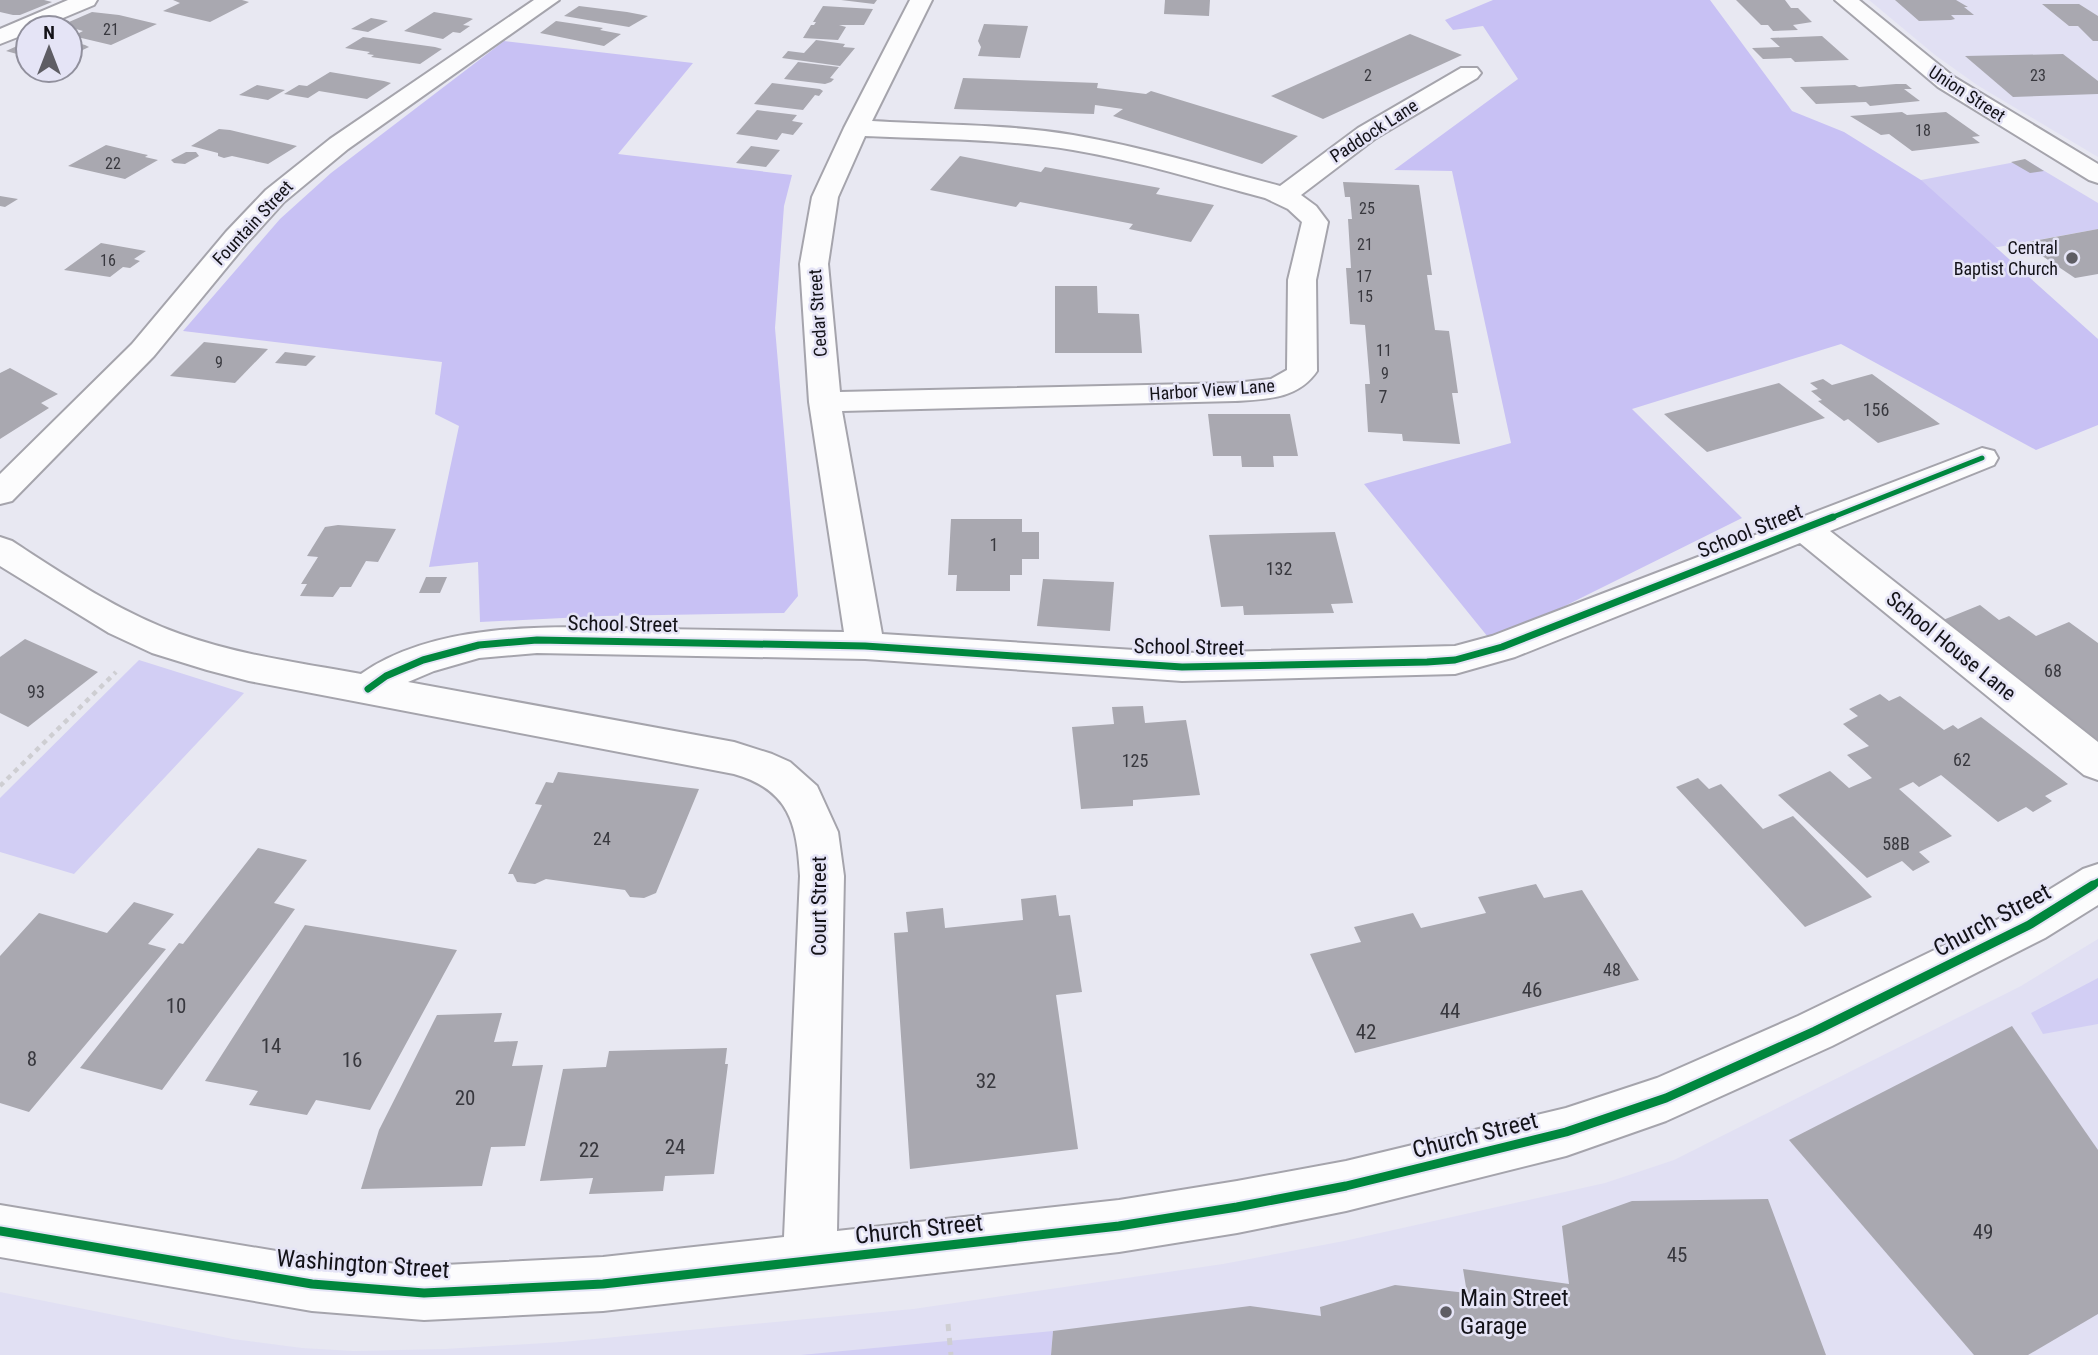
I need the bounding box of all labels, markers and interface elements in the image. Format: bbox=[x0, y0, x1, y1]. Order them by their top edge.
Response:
north arrow bbox=[14, 14, 84, 84]
house number: 21 bbox=[103, 20, 119, 39]
text: N bbox=[43, 21, 55, 44]
street label: Union Street bbox=[1925, 61, 2009, 126]
house number: 2 bbox=[1364, 66, 1372, 85]
house number: 23 bbox=[2030, 66, 2046, 85]
street label: Paddock Lane bbox=[1326, 94, 1422, 167]
house number: 18 bbox=[1915, 121, 1931, 140]
house number: 22 bbox=[105, 154, 121, 173]
street label: Fountain Street bbox=[208, 176, 297, 269]
house number: 25 bbox=[1359, 199, 1375, 218]
house number: 21 bbox=[1357, 235, 1373, 254]
place label: Central Baptist Church bbox=[1954, 237, 2058, 279]
marker: Central Baptist Church bbox=[2064, 250, 2080, 266]
house number: 16 bbox=[100, 251, 116, 270]
house number: 17 bbox=[1356, 267, 1372, 286]
street label: Cedar Street bbox=[804, 268, 831, 358]
house number: 15 bbox=[1357, 287, 1373, 306]
house number: 11 bbox=[1376, 341, 1392, 360]
house number: 9 bbox=[215, 353, 223, 372]
house number: 9 bbox=[1381, 364, 1389, 383]
street label: Harbor View Lane bbox=[1149, 375, 1275, 404]
house number: 7 bbox=[1379, 386, 1388, 407]
house number: 156 bbox=[1863, 399, 1889, 420]
street label: School Street bbox=[1694, 499, 1806, 563]
house number: 1 bbox=[990, 534, 998, 555]
house number: 132 bbox=[1266, 558, 1292, 579]
street label: School House Lane bbox=[1881, 586, 2021, 706]
street label: School Street bbox=[567, 611, 679, 637]
street label: School Street bbox=[1133, 634, 1245, 660]
house number: 68 bbox=[2044, 660, 2062, 681]
house number: 93 bbox=[27, 681, 45, 702]
house number: 62 bbox=[1953, 749, 1971, 770]
house number: 125 bbox=[1122, 750, 1148, 771]
house number: 24 bbox=[593, 828, 611, 849]
house number: 58B bbox=[1882, 833, 1910, 854]
street label: Court Street bbox=[807, 856, 831, 956]
street label: Church Street bbox=[1929, 878, 2055, 962]
house number: 48 bbox=[1603, 959, 1621, 980]
house number: 46 bbox=[1522, 978, 1542, 1002]
house number: 10 bbox=[166, 994, 186, 1018]
house number: 44 bbox=[1440, 999, 1460, 1023]
house number: 42 bbox=[1356, 1020, 1376, 1044]
house number: 14 bbox=[261, 1034, 281, 1058]
house number: 8 bbox=[27, 1047, 37, 1071]
house number: 16 bbox=[342, 1048, 362, 1072]
house number: 32 bbox=[976, 1069, 996, 1093]
house number: 20 bbox=[455, 1086, 475, 1110]
street label: Church Street bbox=[1409, 1106, 1541, 1164]
house number: 24 bbox=[665, 1135, 685, 1159]
house number: 22 bbox=[579, 1138, 599, 1162]
street label: Church Street bbox=[854, 1208, 984, 1250]
house number: 49 bbox=[1973, 1220, 1993, 1244]
house number: 45 bbox=[1667, 1243, 1687, 1267]
street label: Washington Street bbox=[276, 1244, 450, 1284]
place label: Main Street Garage bbox=[1460, 1284, 1569, 1340]
marker: Main Street Garage bbox=[1438, 1304, 1454, 1320]

